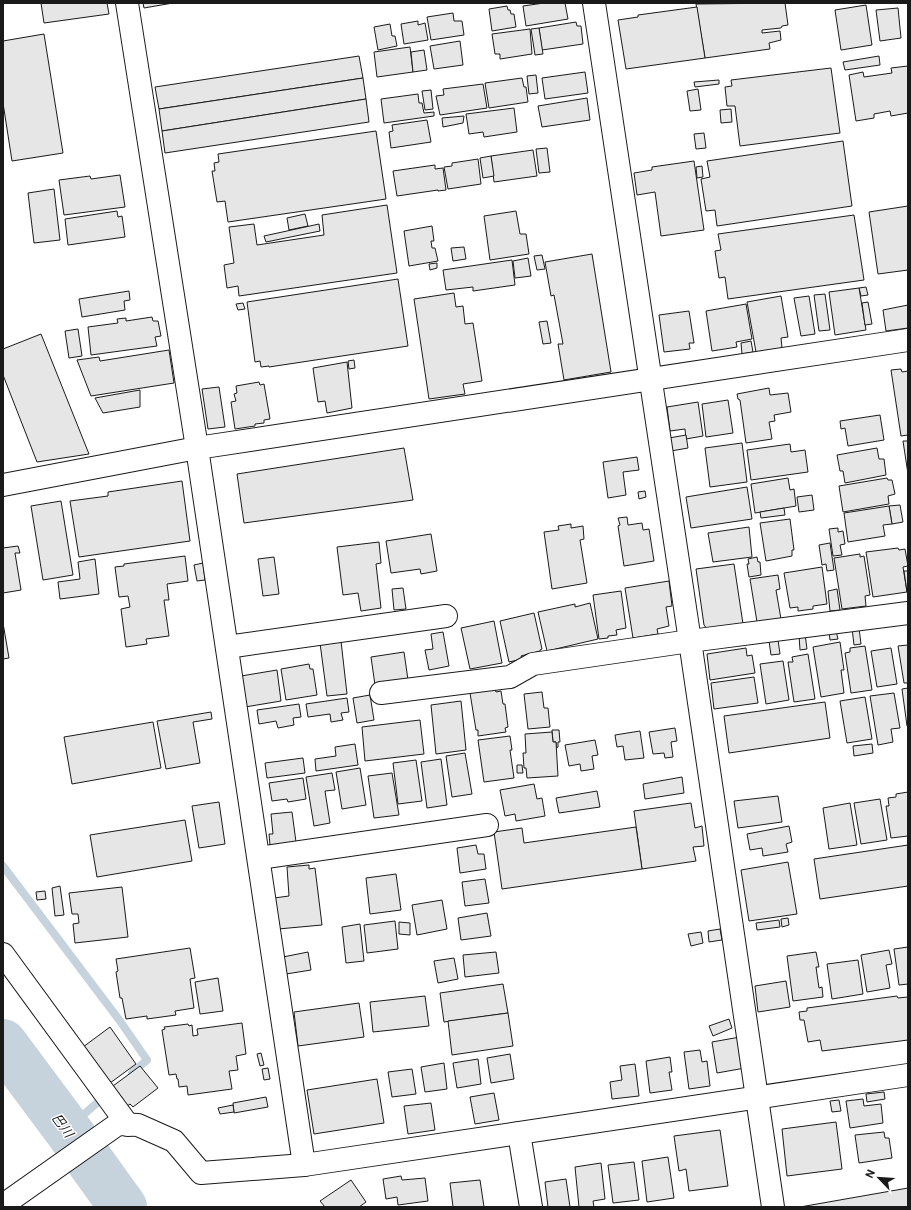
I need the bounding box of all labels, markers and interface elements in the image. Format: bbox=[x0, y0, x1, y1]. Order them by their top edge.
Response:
water label: 巴川 bbox=[49, 1110, 77, 1142]
north arrow bbox=[859, 1158, 899, 1198]
text: N bbox=[863, 1168, 878, 1180]

